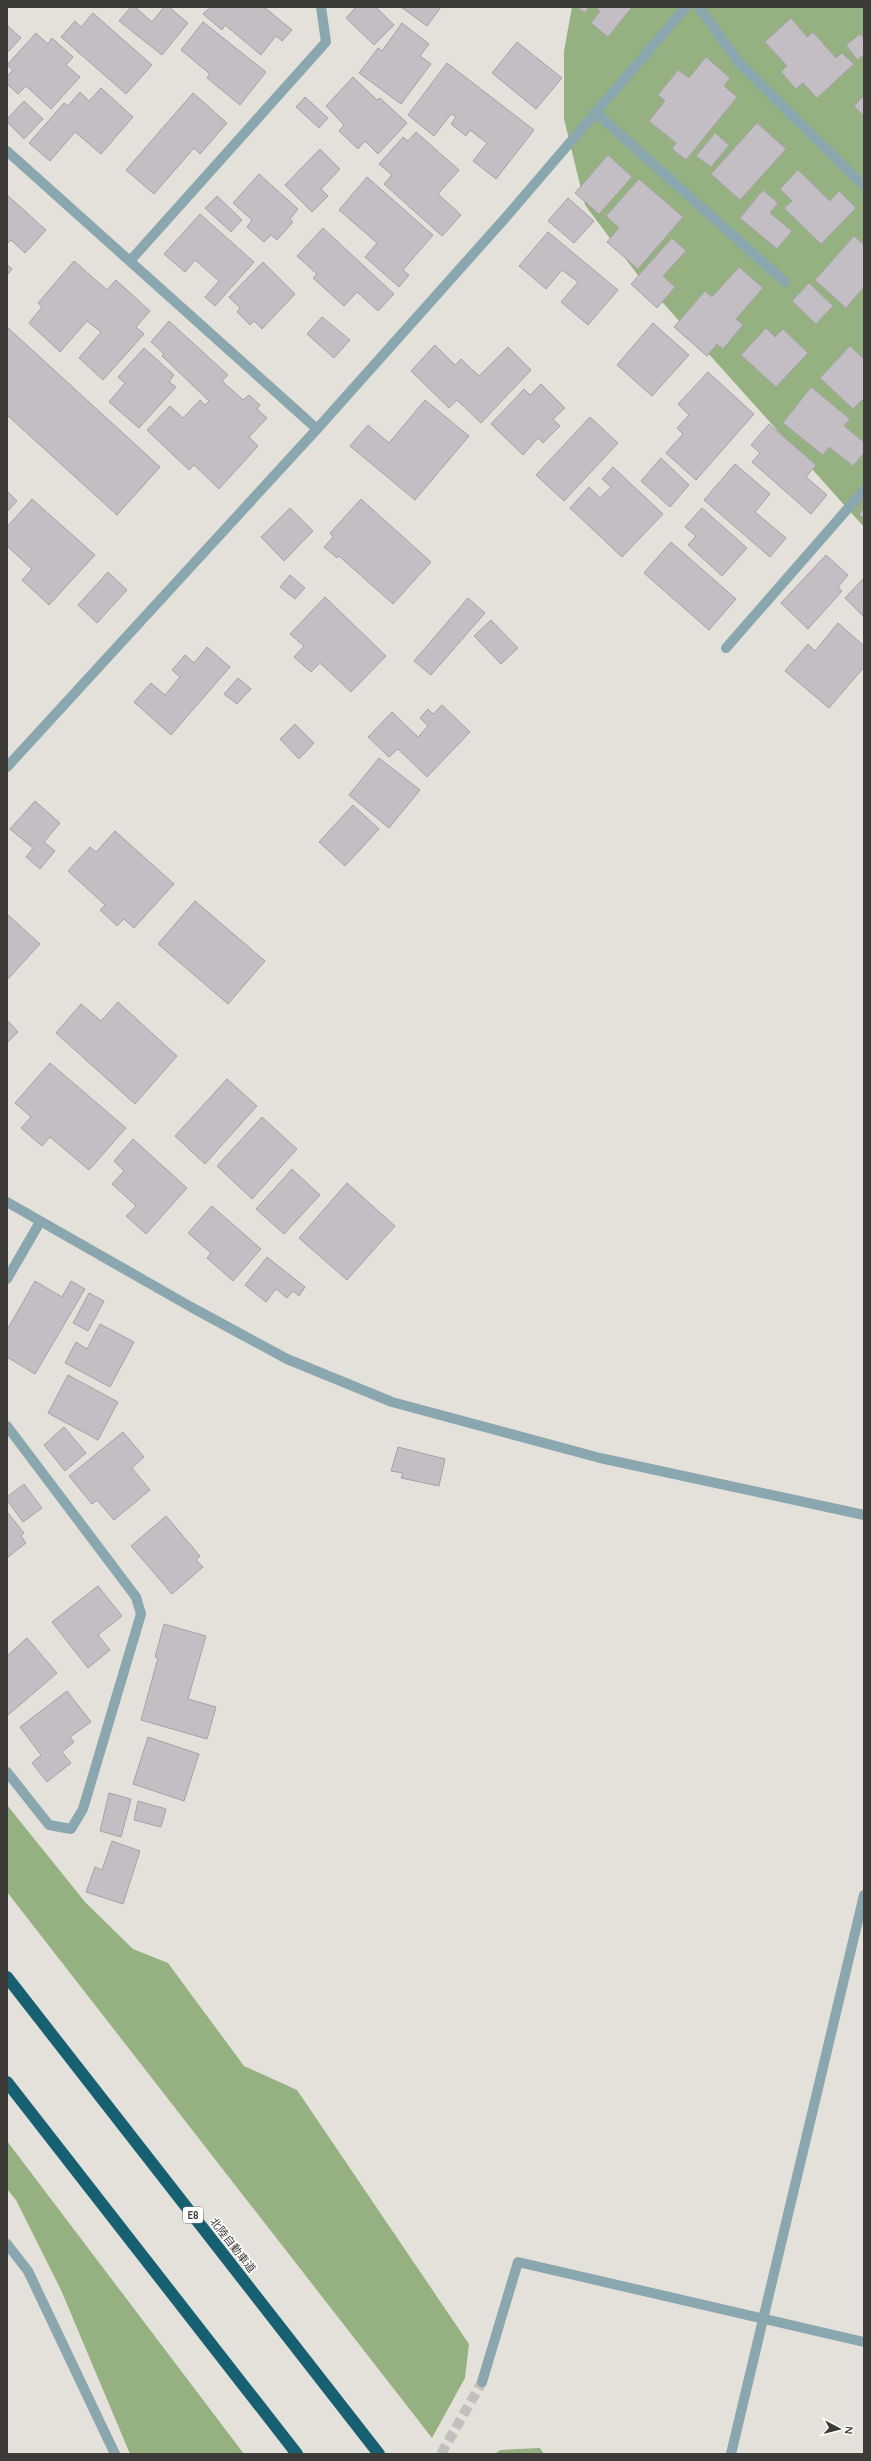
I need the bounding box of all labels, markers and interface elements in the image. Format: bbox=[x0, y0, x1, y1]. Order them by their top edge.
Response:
road number: E8 bbox=[183, 2207, 203, 2223]
street label: 北陸自動車道 bbox=[207, 2215, 259, 2275]
north arrow bbox=[819, 2409, 859, 2449]
text: N bbox=[841, 2425, 856, 2435]

